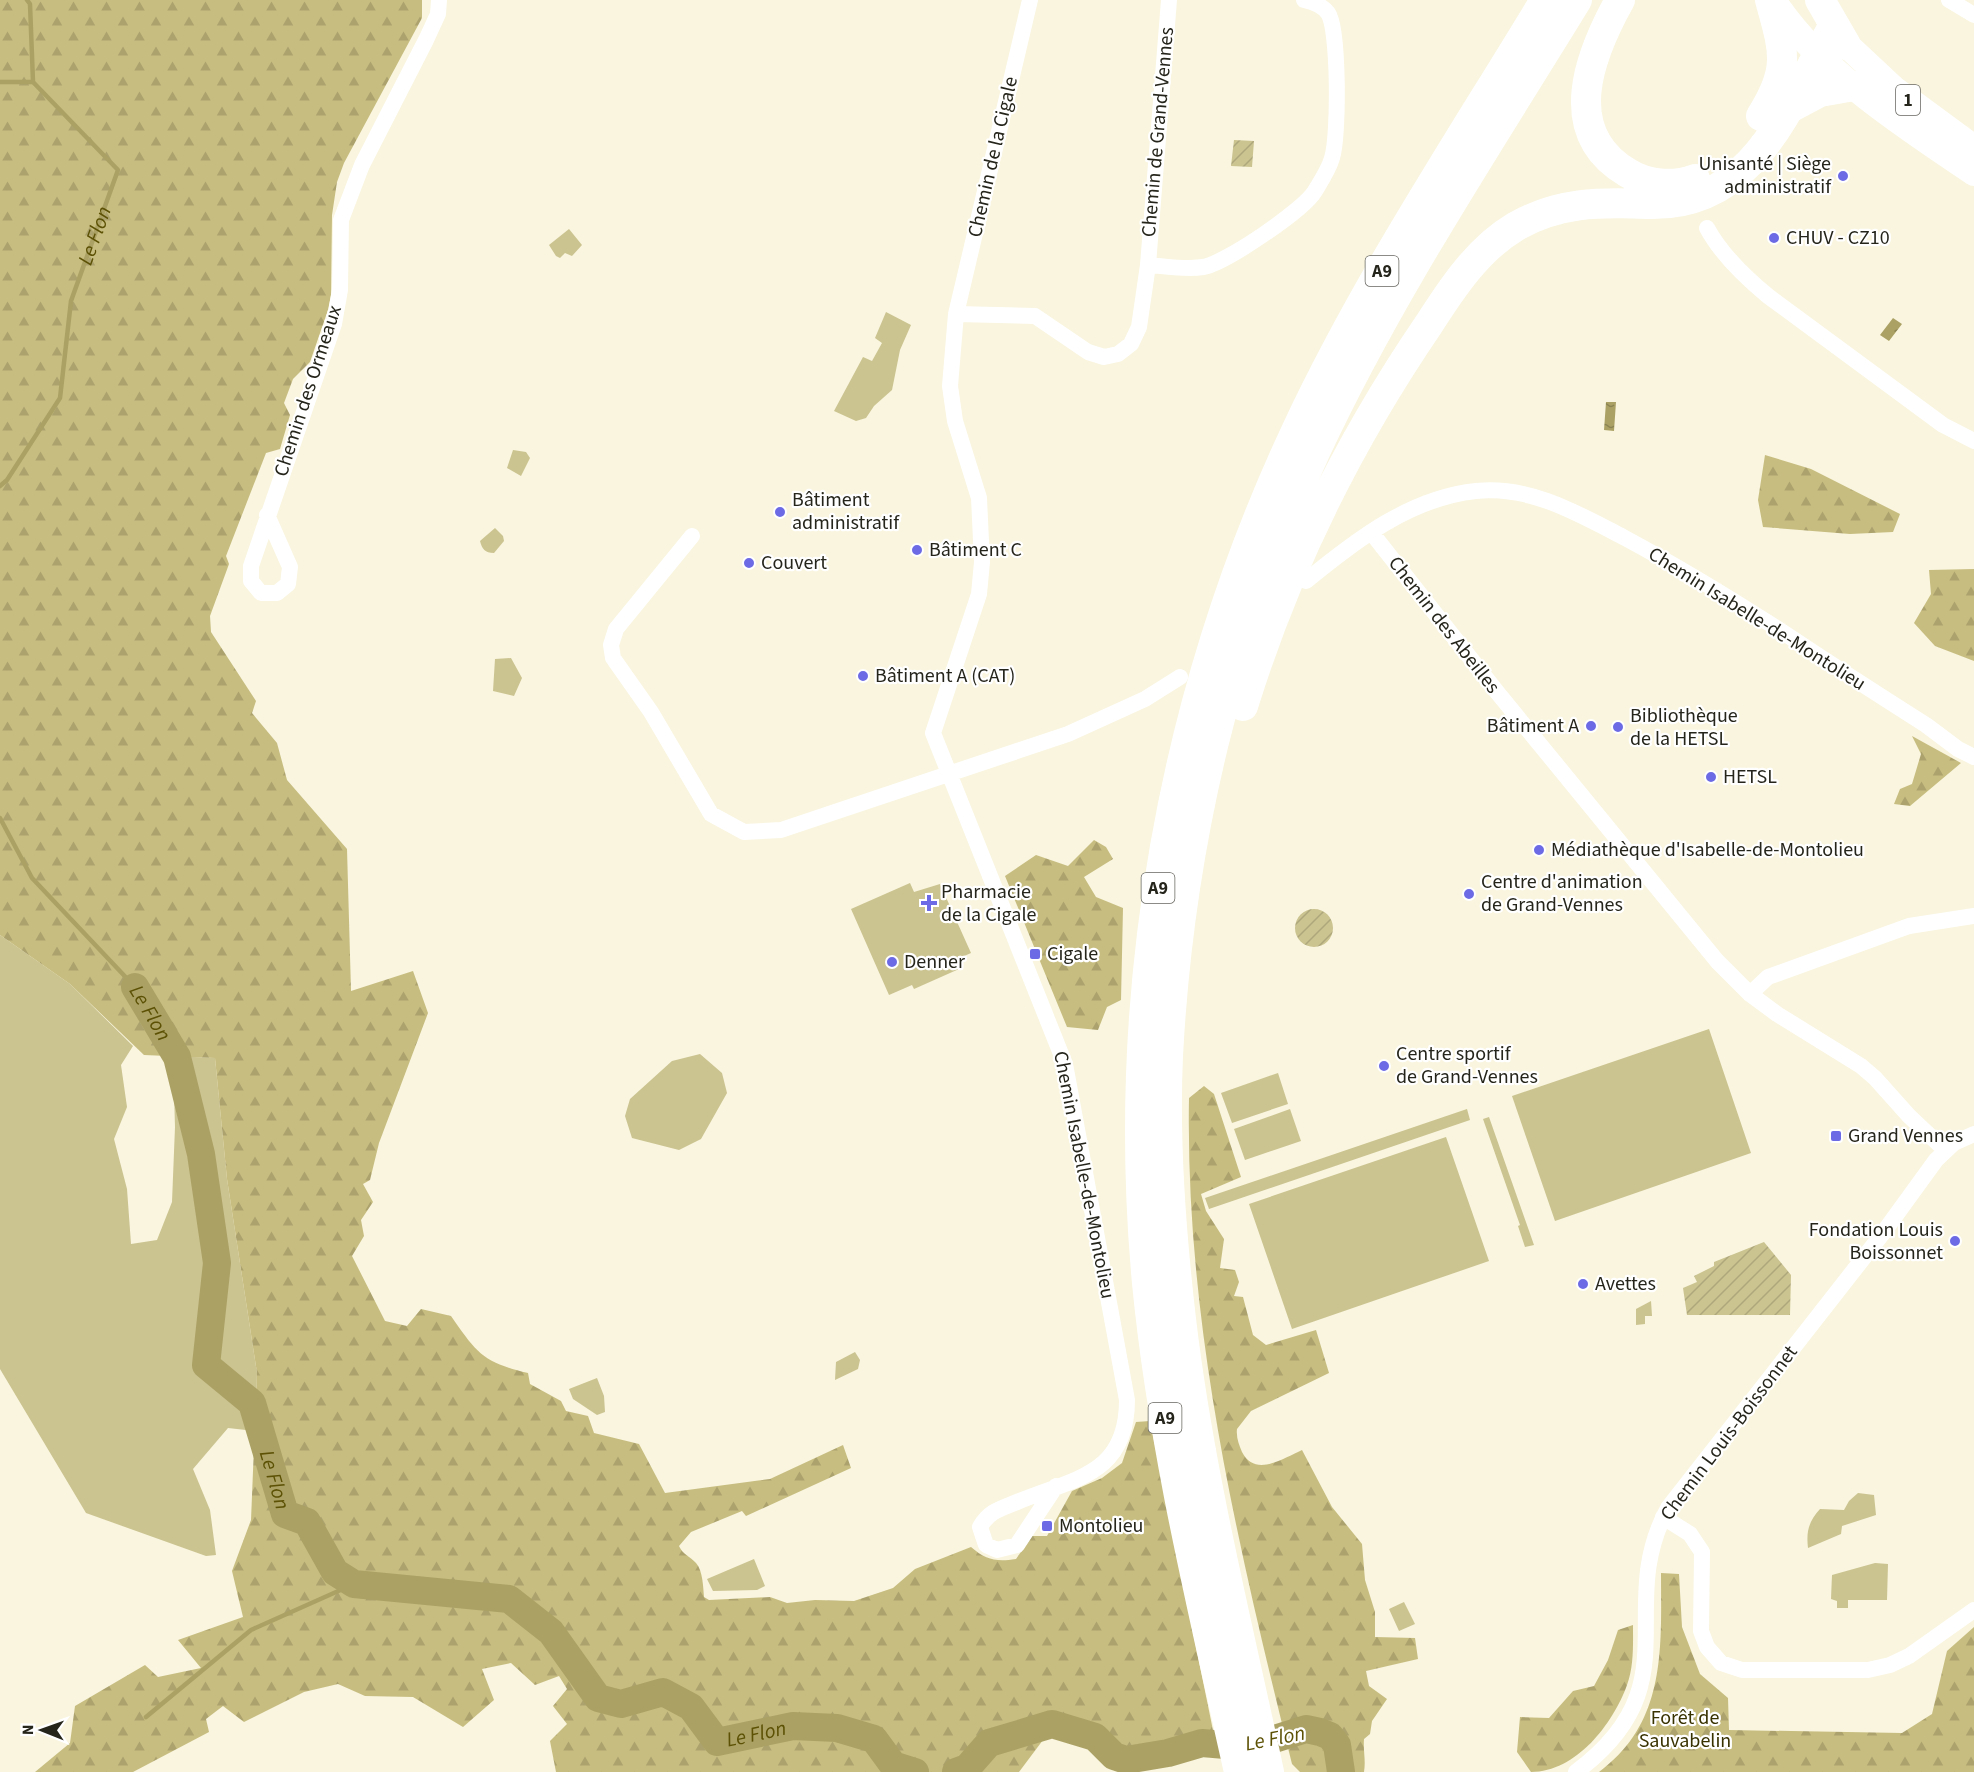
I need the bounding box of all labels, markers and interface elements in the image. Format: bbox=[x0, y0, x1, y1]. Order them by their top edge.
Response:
street label: Chemin de Grand-Vennes bbox=[1135, 26, 1181, 238]
street label: Chemin de la Cigale bbox=[961, 74, 1025, 240]
road number: 1 bbox=[1896, 85, 1920, 115]
place label: Unisanté | Siège administratif bbox=[1699, 150, 1832, 201]
marker: Unisanté | Siège administratif bbox=[1836, 169, 1850, 183]
water label: Le Flon bbox=[70, 202, 119, 269]
place label: CHUV - CZ10 bbox=[1786, 224, 1890, 252]
marker: CHUV - CZ10 bbox=[1767, 231, 1781, 245]
road number: A9 bbox=[1366, 256, 1398, 286]
street label: Chemin des Ormeaux bbox=[267, 302, 349, 480]
place label: Bâtiment administratif bbox=[792, 486, 900, 537]
marker: Bâtiment administratif bbox=[773, 505, 787, 519]
place label: Bâtiment C bbox=[929, 536, 1022, 564]
street label: Chemin Isabelle-de-Montolieu bbox=[1643, 540, 1871, 698]
marker: Bâtiment C bbox=[910, 543, 924, 557]
place label: Couvert bbox=[761, 549, 827, 577]
street label: Chemin des Abeilles bbox=[1381, 550, 1507, 700]
marker: Couvert bbox=[742, 556, 756, 570]
place label: Bâtiment A (CAT) bbox=[875, 662, 1015, 690]
marker: Bâtiment A (CAT) bbox=[856, 669, 870, 683]
place label: Bibliothèque de la HETSL bbox=[1630, 702, 1738, 753]
place label: Bâtiment A bbox=[1487, 712, 1579, 740]
marker: Bâtiment A bbox=[1584, 719, 1598, 733]
marker: Bibliothèque de la HETSL bbox=[1611, 720, 1625, 734]
place label: HETSL bbox=[1723, 763, 1777, 791]
marker: HETSL bbox=[1704, 770, 1718, 784]
place label: Médiathèque d'Isabelle-de-Montolieu bbox=[1551, 836, 1864, 864]
marker: Médiathèque d'Isabelle-de-Montolieu bbox=[1532, 843, 1546, 857]
place label: Centre d'animation de Grand-Vennes bbox=[1481, 868, 1643, 919]
road number: A9 bbox=[1142, 873, 1174, 903]
place label: Pharmacie de la Cigale bbox=[941, 878, 1036, 929]
marker: Centre d'animation de Grand-Vennes bbox=[1462, 887, 1476, 901]
marker: Pharmacie de la Cigale bbox=[922, 896, 936, 910]
place label: Cigale bbox=[1047, 940, 1098, 968]
marker: Cigale bbox=[1028, 947, 1042, 961]
place label: Denner bbox=[904, 948, 965, 976]
marker: Denner bbox=[885, 955, 899, 969]
water label: Le Flon bbox=[122, 979, 179, 1046]
place label: Centre sportif de Grand-Vennes bbox=[1396, 1040, 1538, 1091]
street label: Chemin Isabelle-de-Montolieu bbox=[1046, 1049, 1122, 1301]
marker: Centre sportif de Grand-Vennes bbox=[1377, 1059, 1391, 1073]
place label: Grand Vennes bbox=[1848, 1122, 1963, 1150]
marker: Grand Vennes bbox=[1829, 1129, 1843, 1143]
place label: Fondation Louis Boissonnet bbox=[1809, 1216, 1943, 1267]
marker: Fondation Louis Boissonnet bbox=[1948, 1234, 1962, 1248]
place label: Avettes bbox=[1595, 1270, 1656, 1298]
marker: Avettes bbox=[1576, 1277, 1590, 1291]
street label: Chemin Louis-Boissonnet bbox=[1654, 1339, 1804, 1527]
road number: A9 bbox=[1148, 1403, 1182, 1433]
water label: Le Flon bbox=[252, 1446, 298, 1513]
place label: Montolieu bbox=[1059, 1512, 1143, 1540]
marker: Montolieu bbox=[1040, 1519, 1054, 1533]
north arrow bbox=[12, 1700, 72, 1760]
park label: Forêt de Sauvabelin bbox=[1639, 1704, 1731, 1755]
water label: Le Flon bbox=[723, 1713, 789, 1755]
water label: Le Flon bbox=[1242, 1717, 1308, 1759]
text: N bbox=[17, 1724, 39, 1735]

